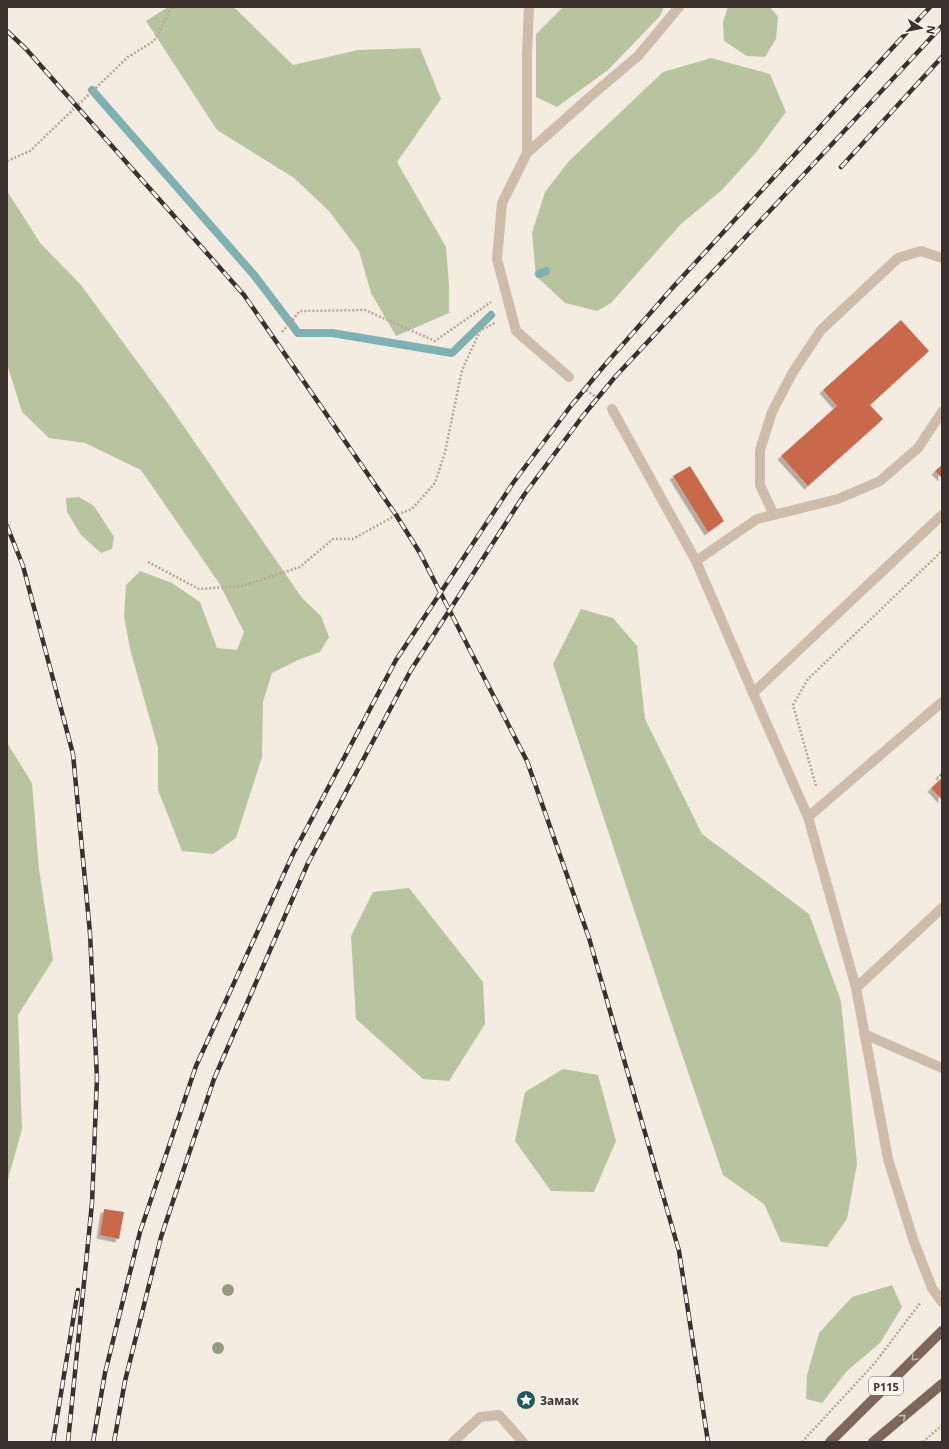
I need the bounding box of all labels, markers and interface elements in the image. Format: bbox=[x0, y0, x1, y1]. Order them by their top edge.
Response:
north arrow bbox=[901, 8, 941, 48]
text: N bbox=[923, 24, 940, 36]
one-way arrow bbox=[911, 1353, 919, 1361]
road number: Р115 bbox=[869, 1377, 903, 1395]
place icon: Замак bbox=[515, 1389, 537, 1411]
place label: Замак bbox=[540, 1392, 579, 1409]
one-way arrow bbox=[899, 1414, 906, 1421]

